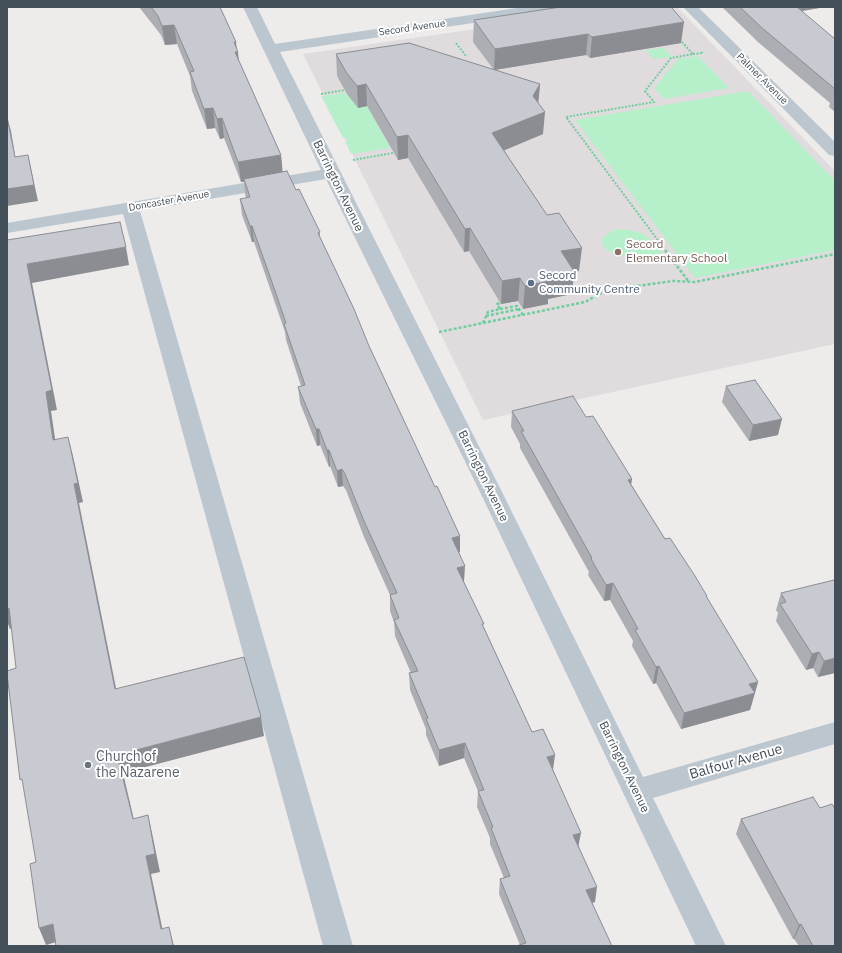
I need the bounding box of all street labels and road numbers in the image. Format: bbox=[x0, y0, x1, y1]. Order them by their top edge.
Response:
street label: Secord Avenue bbox=[378, 17, 446, 39]
street label: Palmer Avenue bbox=[734, 51, 790, 107]
street label: Barrington Avenue bbox=[310, 138, 366, 234]
street label: Doncaster Avenue bbox=[128, 188, 210, 214]
street label: Barrington Avenue bbox=[455, 428, 511, 524]
street label: Barrington Avenue bbox=[596, 719, 652, 815]
street label: Balfour Avenue bbox=[688, 741, 784, 783]

